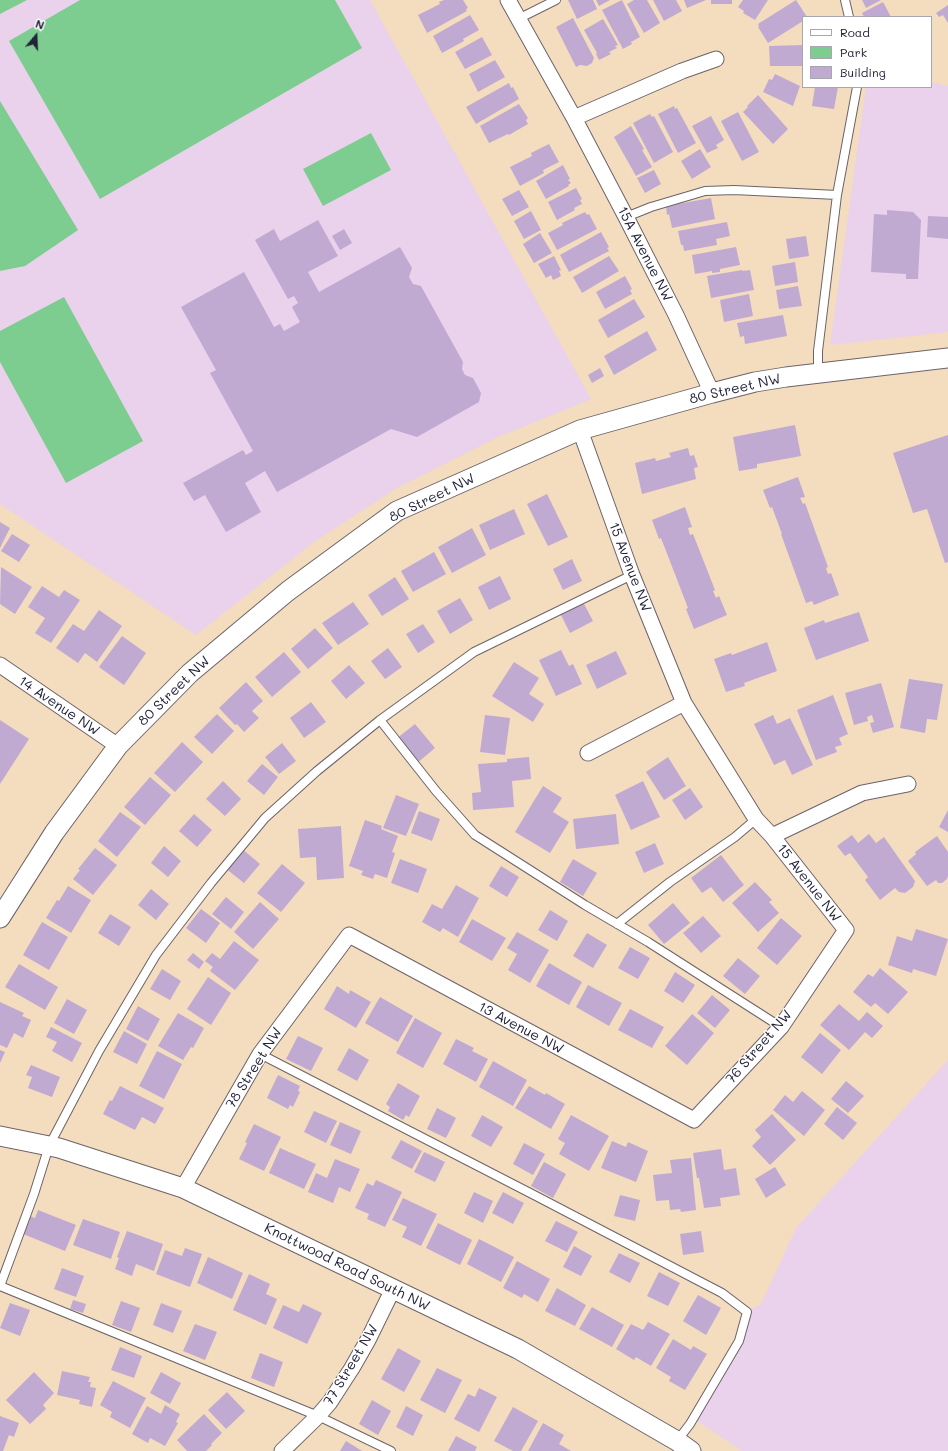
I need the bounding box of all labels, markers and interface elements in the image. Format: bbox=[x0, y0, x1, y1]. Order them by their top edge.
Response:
north arrow bbox=[16, 16, 56, 56]
text: N bbox=[34, 16, 46, 33]
legend bbox=[802, 16, 932, 88]
text: Road bbox=[840, 24, 870, 40]
text: Park bbox=[840, 44, 867, 60]
text: Building bbox=[840, 64, 886, 80]
street label: 15A Avenue NW bbox=[614, 204, 676, 304]
street label: 80 Street NW bbox=[688, 370, 782, 408]
street label: 80 Street NW bbox=[386, 470, 478, 526]
street label: 15 Avenue NW bbox=[605, 520, 655, 614]
street label: 80 Street NW bbox=[135, 653, 213, 729]
street label: 14 Avenue NW bbox=[15, 673, 103, 739]
street label: 15 Avenue NW bbox=[773, 841, 845, 925]
street label: 13 Avenue NW bbox=[475, 998, 567, 1058]
street label: 76 Street NW bbox=[722, 1007, 796, 1087]
street label: 78 Street NW bbox=[222, 1024, 286, 1112]
street label: Knottwood Road South NW bbox=[262, 1220, 432, 1314]
street label: 77 Street NW bbox=[320, 1321, 382, 1409]

